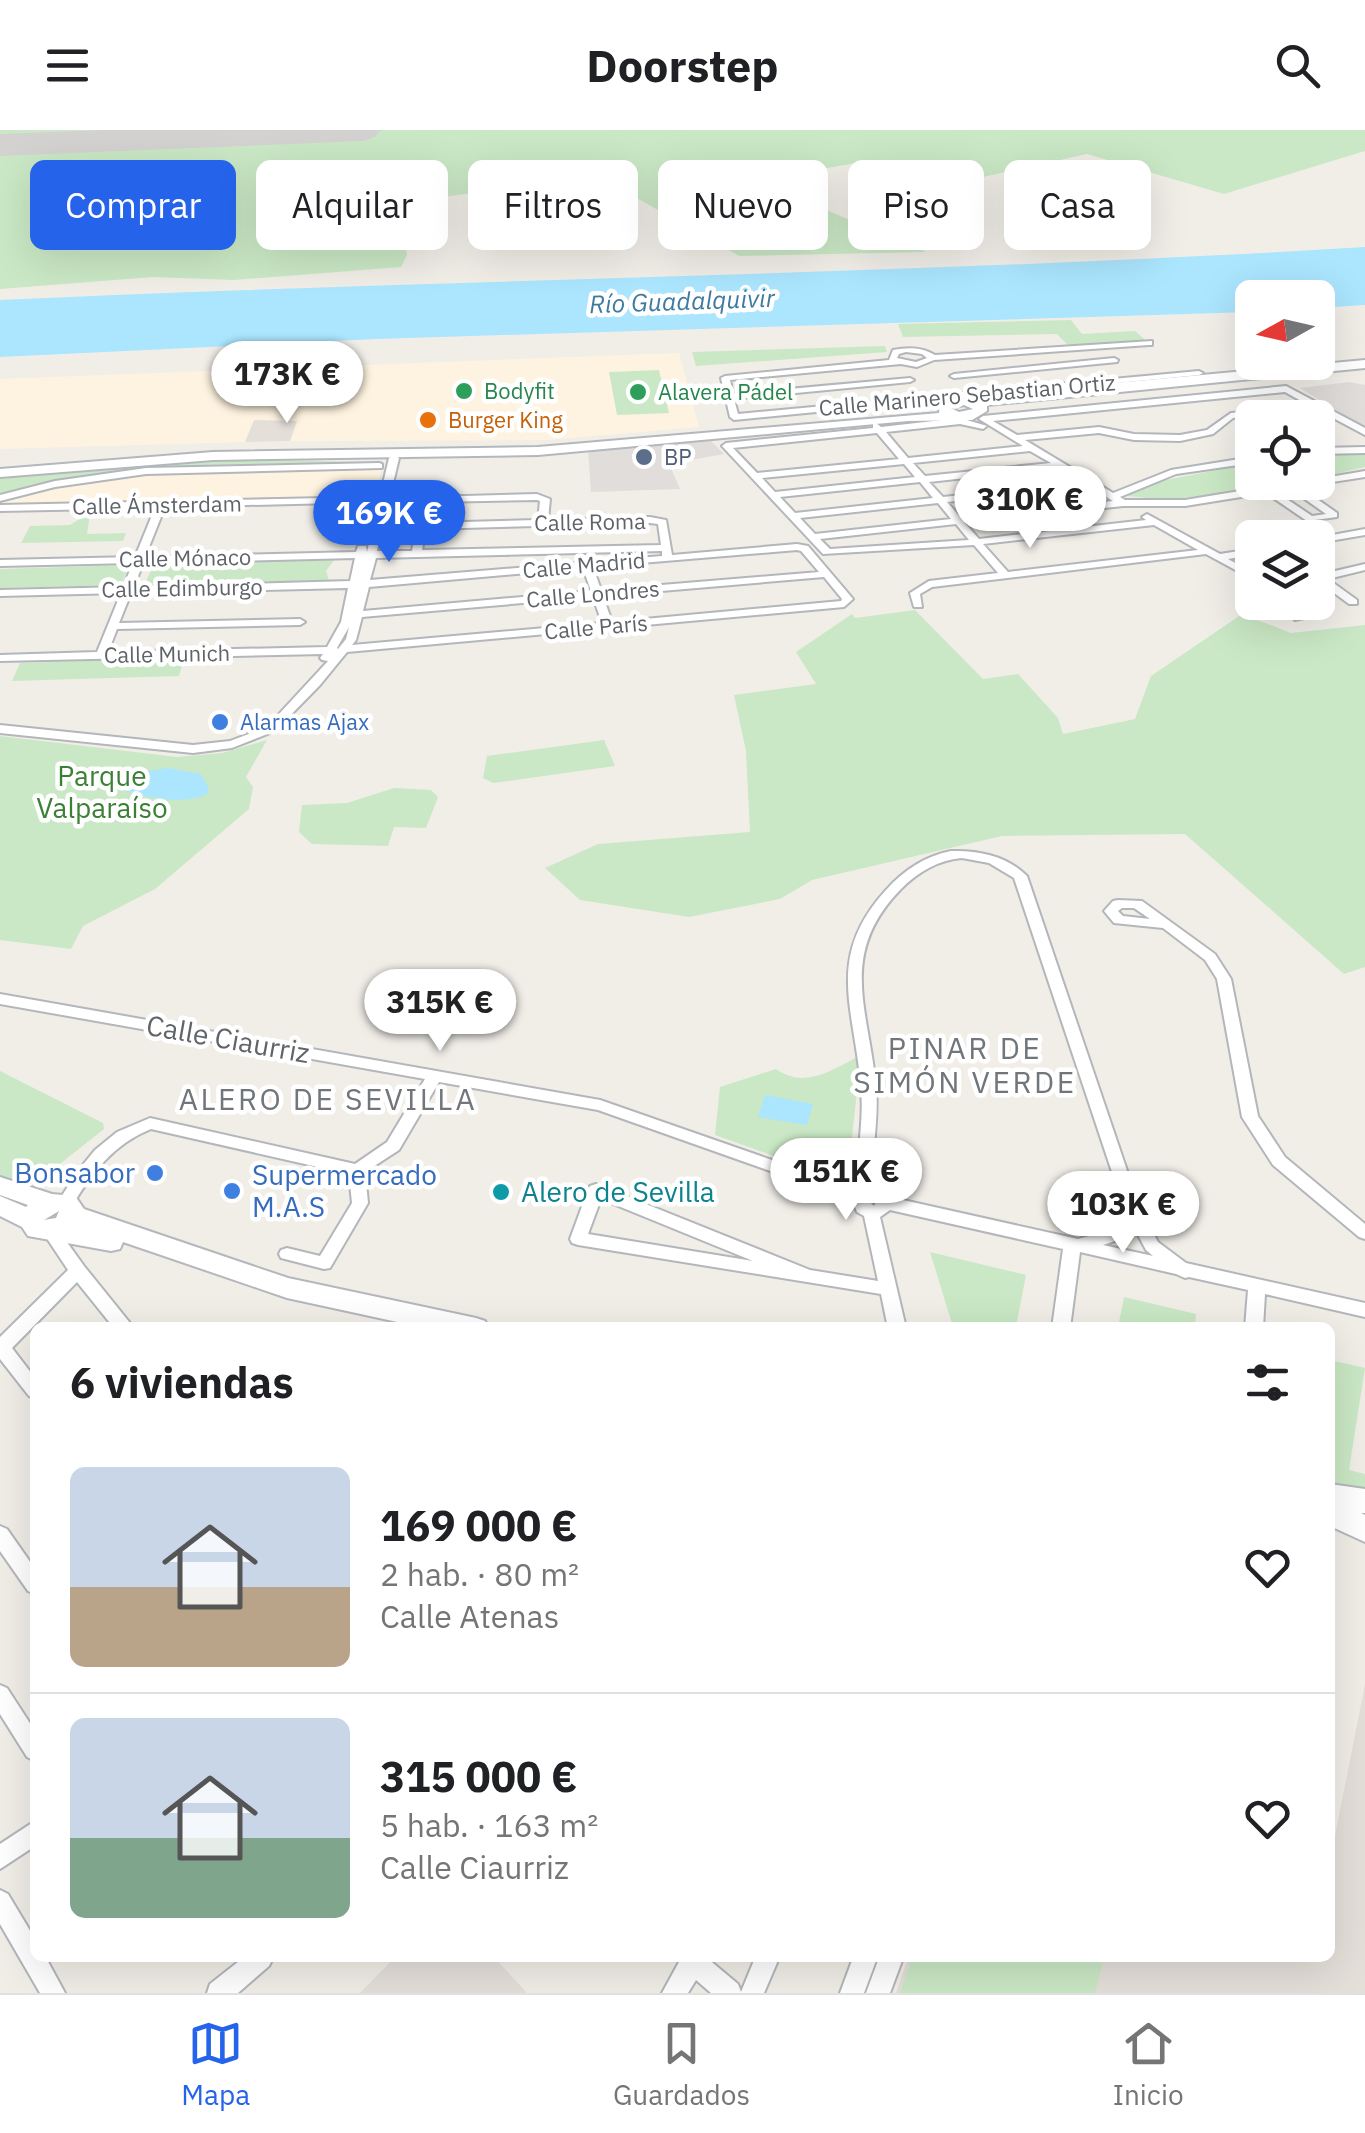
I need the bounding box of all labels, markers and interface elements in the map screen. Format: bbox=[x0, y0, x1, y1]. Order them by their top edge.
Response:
text: Doorstep bbox=[586, 36, 779, 94]
icon: menu bbox=[40, 38, 95, 93]
icon: search bbox=[1270, 38, 1325, 93]
chip: Comprar bbox=[30, 160, 236, 250]
chip: Alquilar bbox=[256, 160, 448, 250]
chip: Filtros bbox=[468, 160, 638, 250]
chip: Nuevo bbox=[658, 160, 828, 250]
chip: Piso bbox=[848, 160, 984, 250]
chip: Casa bbox=[1004, 160, 1151, 250]
north arrow bbox=[1235, 280, 1335, 380]
map controls bbox=[1235, 280, 1335, 620]
water label: Río Guadalquivir bbox=[589, 281, 776, 320]
pin: 173K € bbox=[206, 341, 368, 426]
text: 173K € bbox=[233, 352, 341, 394]
street label: Calle Marinero Sebastian Ortiz bbox=[817, 367, 1116, 422]
place label: Bodyfit bbox=[484, 376, 555, 405]
place label: Alavera Pádel bbox=[658, 377, 793, 406]
marker: Bodyfit bbox=[453, 380, 475, 402]
marker: Alavera Pádel bbox=[627, 381, 649, 403]
button: locate bbox=[1235, 400, 1335, 500]
place label: Burger King bbox=[448, 405, 563, 434]
marker: Burger King bbox=[417, 409, 439, 431]
place label: BP bbox=[664, 442, 692, 471]
marker: BP bbox=[633, 446, 655, 468]
pin: 310K € bbox=[949, 466, 1111, 551]
text: 310K € bbox=[976, 477, 1084, 519]
pin: 169K € bbox=[308, 480, 470, 565]
street label: Calle Ámsterdam bbox=[72, 489, 242, 520]
text: 169K € bbox=[335, 491, 443, 533]
street label: Calle Roma bbox=[534, 506, 646, 537]
button: layers bbox=[1235, 520, 1335, 620]
street label: Calle Mónaco bbox=[119, 542, 251, 573]
street label: Calle Madrid bbox=[521, 545, 647, 584]
street label: Calle Edimburgo bbox=[101, 572, 263, 603]
street label: Calle Londres bbox=[525, 573, 661, 614]
street label: Calle París bbox=[543, 608, 649, 645]
street label: Calle Munich bbox=[104, 638, 230, 669]
place label: Alarmas Ajax bbox=[240, 707, 369, 736]
marker: Alarmas Ajax bbox=[209, 711, 231, 733]
park label: Parque Valparaíso bbox=[36, 757, 168, 826]
pin: 315K € bbox=[359, 969, 521, 1054]
text: 315K € bbox=[386, 980, 494, 1022]
street label: Calle Ciaurriz bbox=[144, 1006, 313, 1071]
district label: PINAR DE SIMÓN VERDE bbox=[853, 1028, 1077, 1101]
district label: ALERO DE SEVILLA bbox=[179, 1079, 477, 1118]
pin: 151K € bbox=[765, 1138, 927, 1223]
text: 151K € bbox=[792, 1149, 900, 1191]
place label: Bonsabor bbox=[14, 1154, 135, 1191]
place label: Supermercado M.A.S bbox=[252, 1156, 437, 1225]
marker: Bonsabor bbox=[144, 1162, 166, 1184]
pin: 103K € bbox=[1042, 1171, 1204, 1256]
place label: Alero de Sevilla bbox=[521, 1173, 715, 1210]
marker: Supermercado M.A.S bbox=[221, 1180, 243, 1202]
marker: Alero de Sevilla bbox=[490, 1181, 512, 1203]
text: 103K € bbox=[1069, 1182, 1177, 1224]
text: 6 viviendas bbox=[70, 1355, 294, 1410]
icon: filters bbox=[1240, 1355, 1295, 1410]
text: 169 000 € bbox=[380, 1498, 577, 1553]
icon: home bbox=[150, 1507, 270, 1627]
icon: heart bbox=[1240, 1540, 1295, 1595]
text: 2 hab. · 80 m² bbox=[380, 1553, 579, 1595]
text: Calle Atenas bbox=[380, 1595, 559, 1637]
text: 315 000 € bbox=[380, 1749, 577, 1804]
icon: home bbox=[150, 1758, 270, 1878]
icon: heart bbox=[1240, 1791, 1295, 1846]
text: 5 hab. · 163 m² bbox=[380, 1804, 598, 1846]
text: Calle Ciaurriz bbox=[380, 1846, 569, 1888]
tab: Mapa bbox=[181, 2016, 250, 2113]
tab: Guardados bbox=[613, 2016, 750, 2113]
tab: Inicio bbox=[1113, 2016, 1184, 2113]

